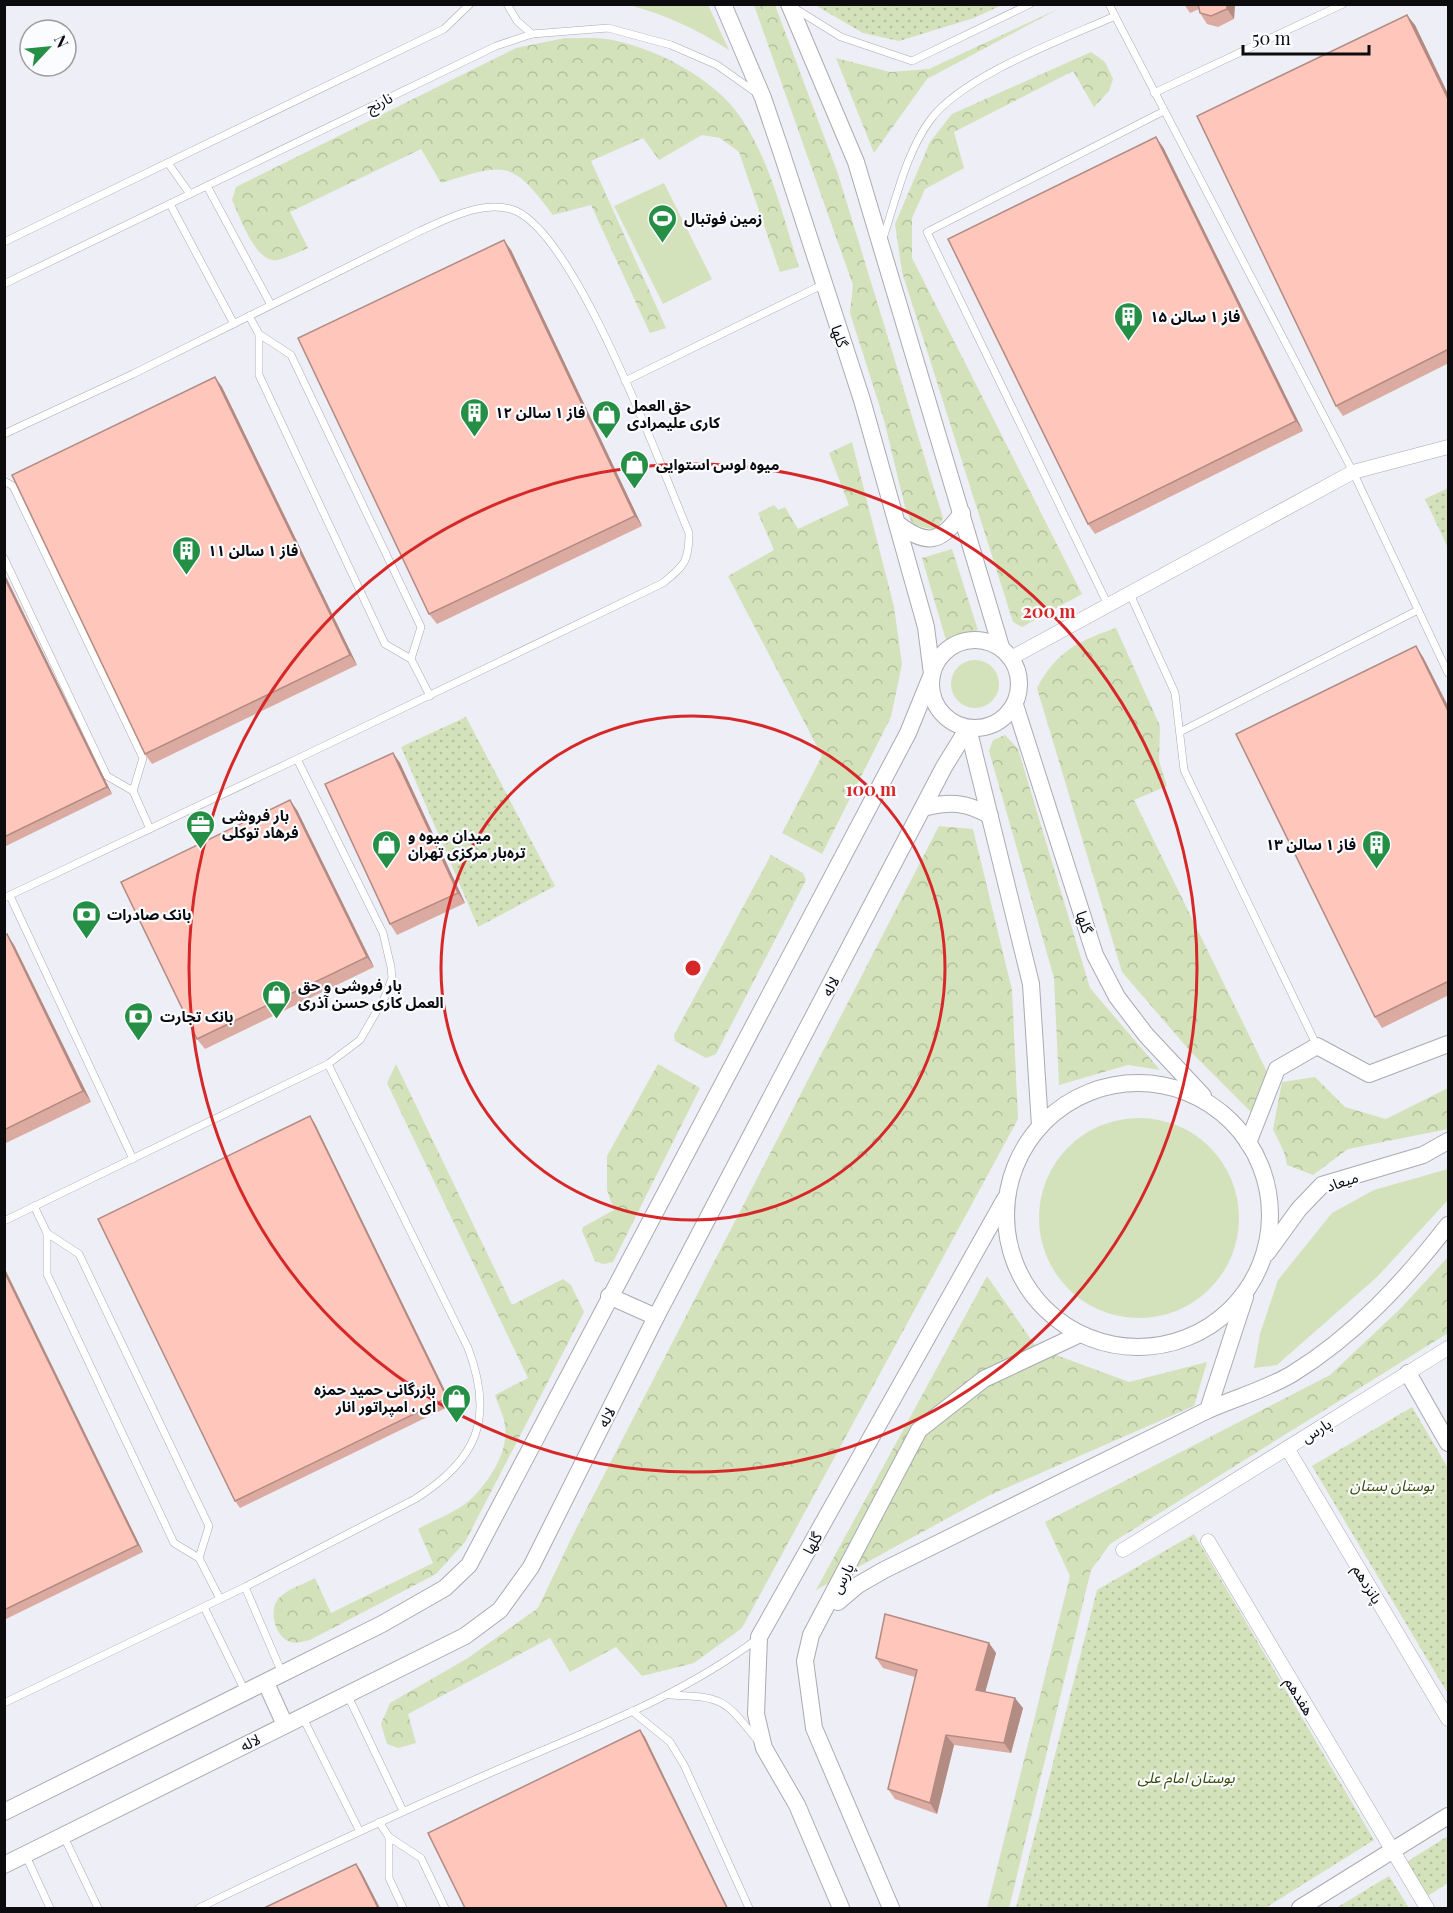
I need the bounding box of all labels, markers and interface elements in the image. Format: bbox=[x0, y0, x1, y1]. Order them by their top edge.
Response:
north arrow bbox=[18, 18, 78, 78]
scale bar bbox=[1243, 18, 1369, 56]
text: 50 m bbox=[1252, 26, 1291, 50]
text: N bbox=[50, 31, 74, 51]
street label: نارنج bbox=[362, 87, 397, 120]
sports icon: زمین فوتبال bbox=[647, 202, 679, 244]
place label: زمین فوتبال bbox=[684, 208, 762, 228]
building icon: فاز ۱ سالن ۱۵ bbox=[1113, 300, 1145, 342]
place label: فاز ۱ سالن ۱۵ bbox=[1150, 306, 1240, 326]
street label: گلها bbox=[827, 322, 853, 351]
place label: حق العمل کاری علیمرادی bbox=[627, 395, 720, 432]
building icon: فاز ۱ سالن ۱۲ bbox=[458, 396, 490, 438]
shop icon: حق العمل کاری علیمرادی bbox=[590, 398, 622, 440]
place label: فاز ۱ سالن ۱۲ bbox=[495, 402, 585, 422]
shop icon: میوه لوس استوایی bbox=[619, 448, 651, 490]
place label: میوه لوس استوایی bbox=[656, 454, 779, 474]
building icon: فاز ۱ سالن ۱۱ bbox=[171, 534, 203, 576]
place label: فاز ۱ سالن ۱۱ bbox=[208, 540, 298, 560]
text: 200 m bbox=[1022, 599, 1076, 623]
text: 100 m bbox=[846, 777, 897, 801]
place label: بار فروشی فرهاد توکلی bbox=[222, 805, 299, 842]
office icon: بار فروشی فرهاد توکلی bbox=[185, 808, 217, 850]
place label: میدان میوه و تره‌بار مرکزی تهران bbox=[408, 825, 526, 862]
shop icon: میدان میوه و تره‌بار مرکزی تهران bbox=[371, 828, 403, 870]
building icon: فاز ۱ سالن ۱۳ bbox=[1361, 828, 1393, 870]
place label: فاز ۱ سالن ۱۳ bbox=[1266, 834, 1356, 854]
bank icon: بانک صادرات bbox=[70, 898, 102, 940]
place label: بانک صادرات bbox=[107, 904, 191, 924]
street label: گلها bbox=[1072, 908, 1098, 937]
centre of rings bbox=[683, 958, 703, 978]
street label: لاله bbox=[816, 973, 844, 999]
place label: بار فروشی و حق العمل کاری حسن آذری bbox=[298, 975, 444, 1012]
shop icon: بار فروشی و حق العمل کاری حسن آذری bbox=[261, 978, 293, 1020]
bank icon: بانک تجارت bbox=[123, 1000, 155, 1042]
place label: بانک تجارت bbox=[160, 1006, 234, 1026]
street label: میعاد bbox=[1323, 1166, 1361, 1196]
place label: بازرگانی حمید حمزه ای ، امپراتور انار bbox=[314, 1379, 436, 1417]
shop icon: بازرگانی حمید حمزه ای ، امپراتور انار bbox=[441, 1382, 473, 1424]
street label: لاله bbox=[593, 1404, 619, 1430]
street label: پارس bbox=[1297, 1413, 1335, 1448]
park label: بوستان بستان bbox=[1350, 1475, 1435, 1495]
street label: گلها bbox=[798, 1528, 827, 1558]
street label: پارس bbox=[826, 1559, 859, 1597]
street label: پانزدهم bbox=[1347, 1561, 1388, 1608]
street label: هفدهم bbox=[1279, 1673, 1319, 1720]
street label: لاله bbox=[237, 1729, 263, 1755]
park label: بوستان امام علی bbox=[1138, 1767, 1235, 1789]

